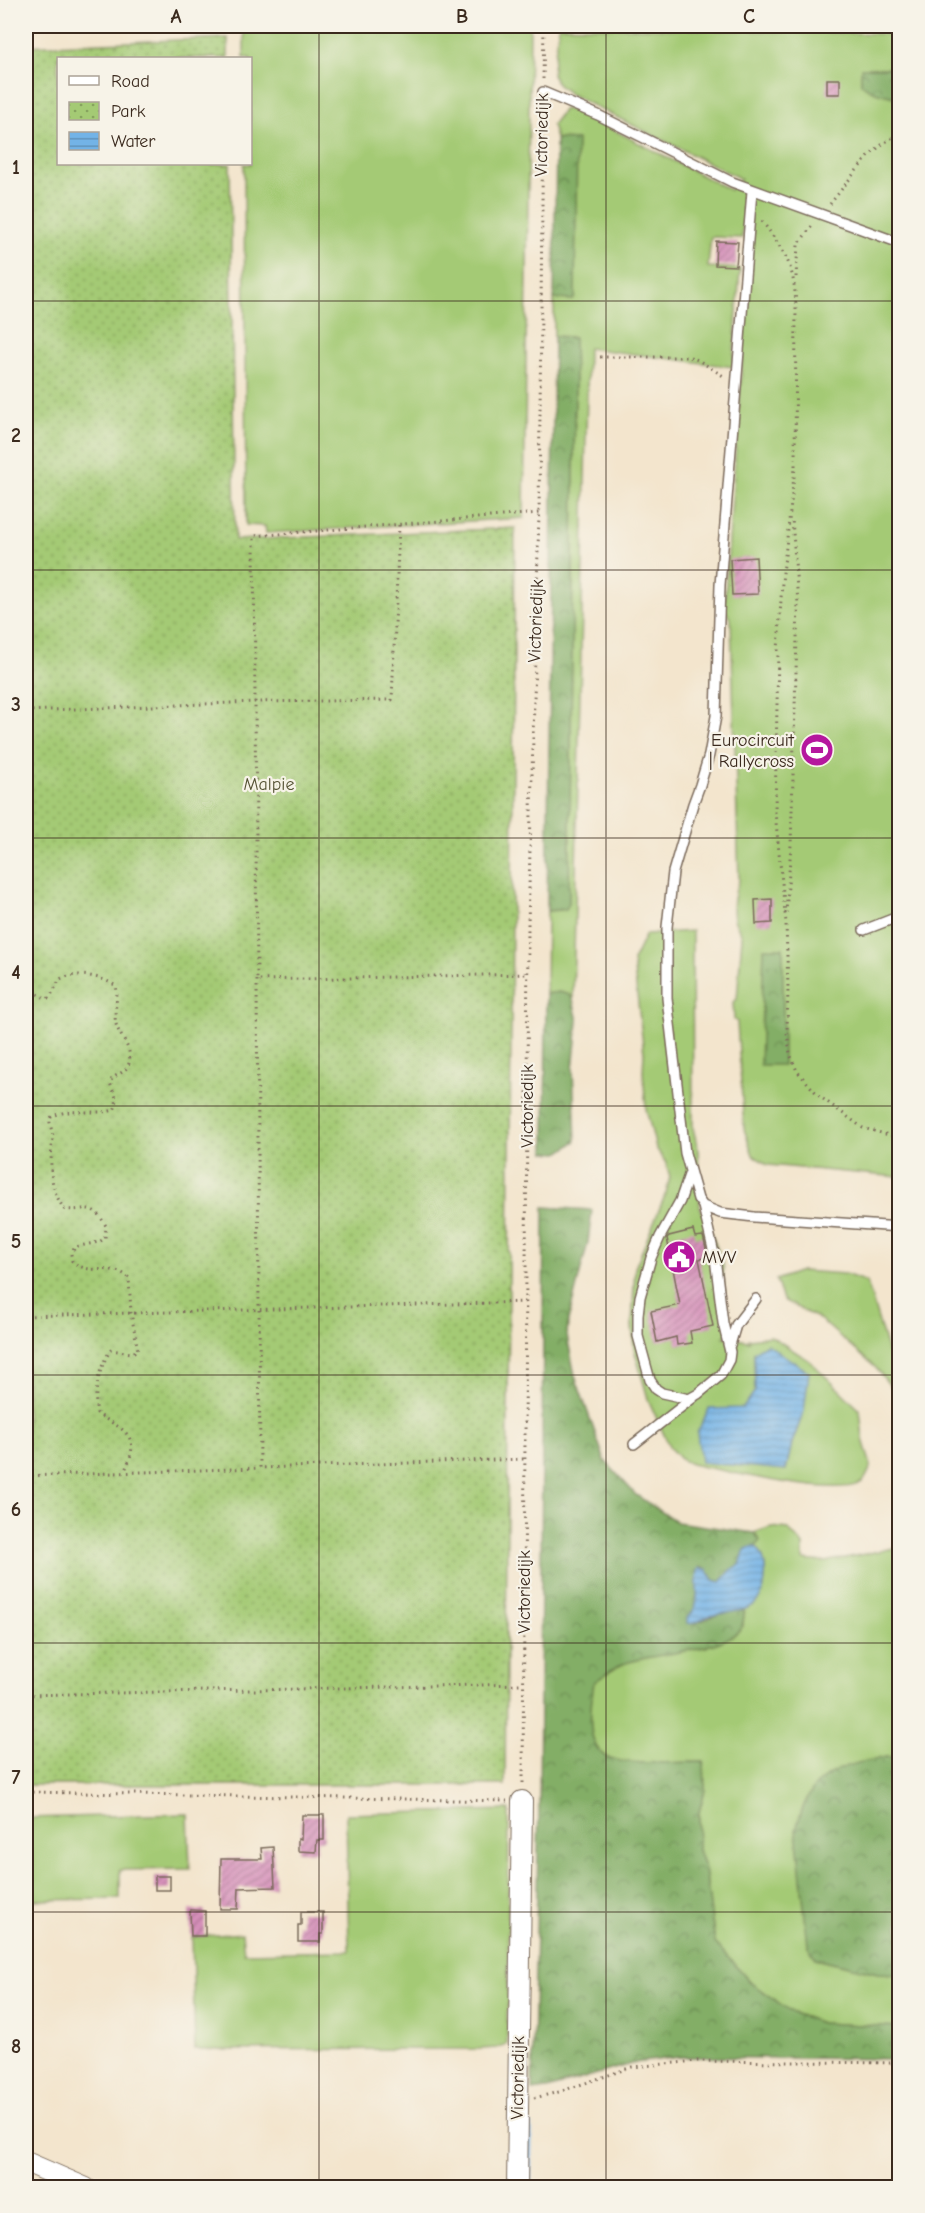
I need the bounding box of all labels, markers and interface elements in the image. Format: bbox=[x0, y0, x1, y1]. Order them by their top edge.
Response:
text: A bbox=[170, 5, 182, 28]
text: B bbox=[456, 5, 468, 28]
text: C bbox=[743, 5, 755, 28]
legend bbox=[57, 57, 252, 165]
text: Road bbox=[111, 71, 150, 92]
street label: Victoriedijk bbox=[531, 93, 553, 177]
text: Park bbox=[111, 101, 146, 122]
text: Water bbox=[111, 131, 156, 152]
text: 1 bbox=[12, 156, 20, 179]
text: 2 bbox=[11, 424, 21, 447]
street label: Victoriedijk bbox=[524, 579, 548, 663]
text: 3 bbox=[11, 693, 21, 716]
place label: Eurocircuit | Rallycross bbox=[709, 730, 795, 772]
sports icon: Eurocircuit | Rallycross bbox=[799, 732, 835, 768]
park label: Malpie bbox=[244, 774, 294, 795]
text: 4 bbox=[11, 961, 21, 984]
street label: Victoriedijk bbox=[517, 1064, 538, 1148]
text: 5 bbox=[11, 1230, 21, 1253]
public building icon: MVV bbox=[661, 1239, 697, 1275]
place label: MVV bbox=[702, 1247, 737, 1268]
text: 6 bbox=[11, 1498, 21, 1521]
street label: Victoriedijk bbox=[514, 1550, 535, 1634]
text: 7 bbox=[12, 1766, 21, 1789]
text: 8 bbox=[11, 2035, 21, 2058]
street label: Victoriedijk bbox=[507, 2036, 529, 2120]

